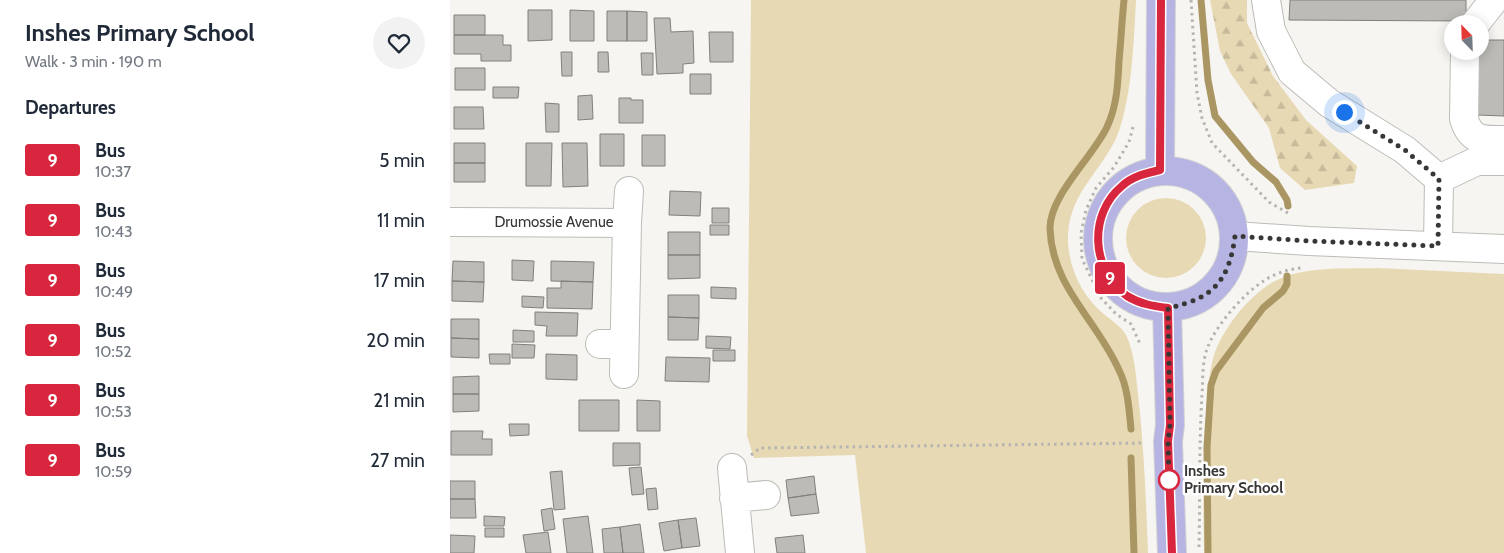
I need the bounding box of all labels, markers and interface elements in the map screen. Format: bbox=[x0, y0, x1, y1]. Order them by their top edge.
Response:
north arrow bbox=[1444, 15, 1489, 60]
map controls bbox=[1444, 15, 1489, 60]
button: heart bbox=[373, 17, 425, 69]
text: Inshes Primary School bbox=[25, 18, 255, 47]
text: Walk · 3 min · 190 m bbox=[25, 52, 162, 71]
text: Departures bbox=[25, 96, 116, 119]
your location bbox=[1332, 100, 1357, 125]
text: Bus bbox=[95, 139, 125, 162]
text: 9 bbox=[47, 149, 58, 171]
text: 5 min bbox=[379, 149, 425, 172]
text: 10:37 bbox=[95, 162, 131, 181]
text: Bus bbox=[95, 199, 125, 222]
text: 9 bbox=[47, 209, 58, 231]
text: 11 min bbox=[377, 209, 425, 232]
street label: Drumossie Avenue bbox=[494, 213, 614, 231]
text: 10:43 bbox=[95, 222, 133, 241]
text: Bus bbox=[95, 259, 125, 282]
line badge: 9 bbox=[1094, 262, 1126, 294]
text: 9 bbox=[1105, 267, 1115, 289]
text: 9 bbox=[47, 269, 58, 291]
text: 17 min bbox=[374, 269, 425, 292]
text: 10:49 bbox=[95, 282, 133, 301]
text: Bus bbox=[95, 319, 125, 342]
text: 9 bbox=[47, 329, 58, 351]
text: 20 min bbox=[366, 329, 425, 352]
text: 10:52 bbox=[95, 342, 132, 361]
text: Bus bbox=[95, 379, 125, 402]
text: 9 bbox=[47, 389, 58, 411]
text: 21 min bbox=[373, 389, 425, 412]
text: 10:53 bbox=[95, 402, 132, 421]
text: Bus bbox=[95, 439, 125, 462]
text: 9 bbox=[47, 449, 58, 471]
text: 27 min bbox=[370, 449, 425, 472]
text: 10:59 bbox=[95, 462, 132, 481]
place label: Inshes Primary School bbox=[1184, 462, 1283, 497]
marker: Inshes Primary School bbox=[1158, 469, 1180, 491]

